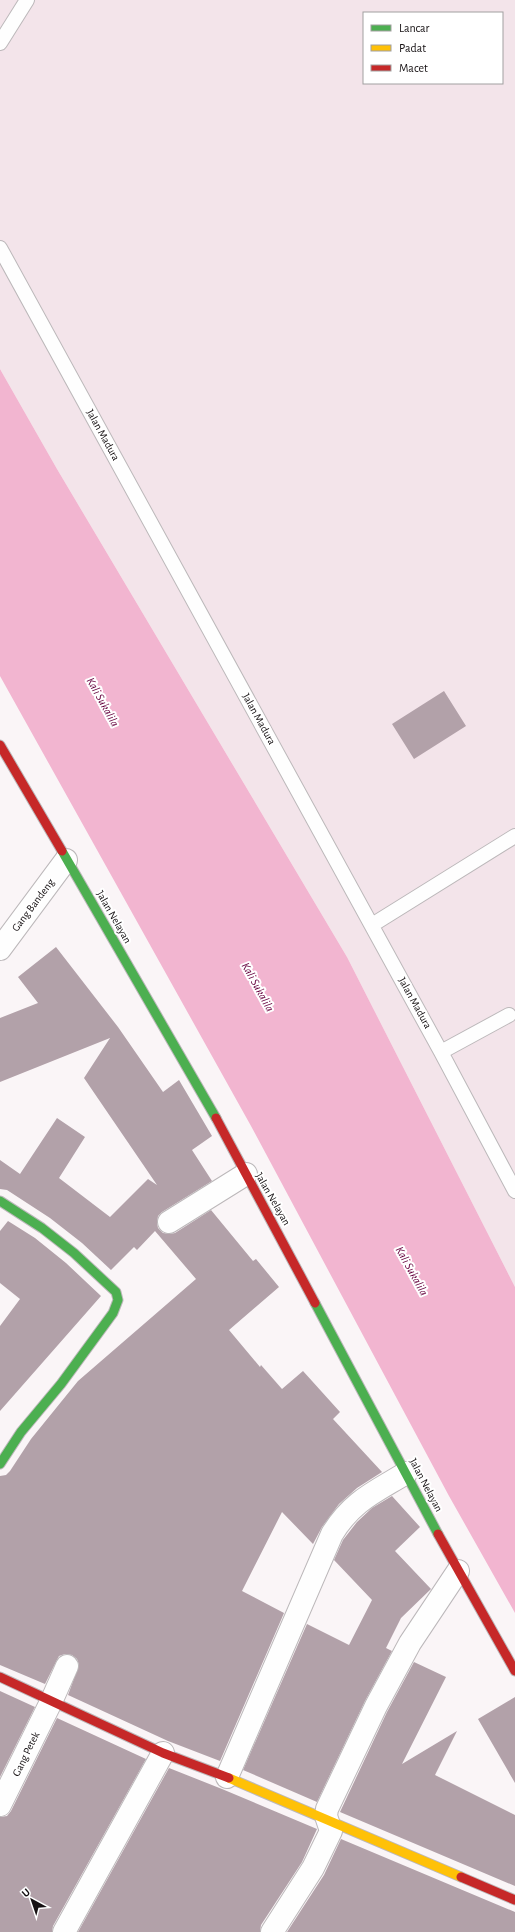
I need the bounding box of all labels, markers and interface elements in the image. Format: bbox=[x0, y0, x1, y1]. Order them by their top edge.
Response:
legend bbox=[363, 12, 503, 84]
text: Lancar bbox=[399, 22, 430, 34]
text: Padat bbox=[399, 42, 426, 54]
text: Macet bbox=[399, 62, 428, 74]
street label: Jalan Madura bbox=[84, 407, 122, 463]
water label: Kali Sukalila bbox=[85, 675, 121, 729]
street label: Jalan Madura bbox=[240, 691, 278, 747]
street label: Gang Bandeng bbox=[10, 876, 57, 933]
street label: Jalan Nelayan bbox=[95, 889, 133, 945]
water label: Kali Sukalila bbox=[240, 960, 276, 1014]
street label: Jalan Madura bbox=[396, 975, 434, 1031]
street label: Jalan Nelayan bbox=[254, 1171, 292, 1227]
water label: Kali Sukalila bbox=[394, 1244, 430, 1298]
street label: Jalan Nelayan bbox=[407, 1457, 445, 1513]
street label: Gang Petek bbox=[11, 1730, 41, 1778]
north arrow bbox=[12, 1880, 52, 1920]
text: U bbox=[20, 1886, 32, 1899]

